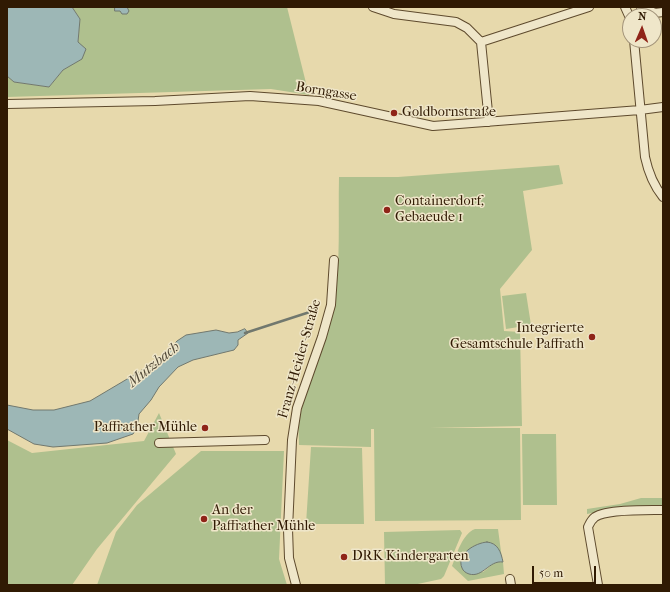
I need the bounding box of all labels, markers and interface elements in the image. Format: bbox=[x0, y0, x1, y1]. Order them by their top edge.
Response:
north arrow bbox=[622, 8, 662, 48]
text: N bbox=[638, 10, 647, 23]
street label: Borngasse bbox=[294, 79, 358, 105]
place label: Goldbornstraße bbox=[402, 105, 496, 121]
marker: Goldbornstraße bbox=[389, 108, 399, 118]
place label: Containerdorf, Gebaeude 1 bbox=[395, 194, 484, 226]
marker: Containerdorf, Gebaeude 1 bbox=[382, 205, 392, 215]
street label: Franz-Heider-Straße bbox=[275, 297, 325, 421]
place label: Integrierte Gesamtschule Paffrath bbox=[450, 321, 584, 354]
marker: Integrierte Gesamtschule Paffrath bbox=[587, 332, 597, 342]
water label: Mutzbach bbox=[124, 338, 184, 392]
place label: Paffrather Mühle bbox=[94, 420, 197, 436]
marker: Paffrather Mühle bbox=[200, 423, 210, 433]
place label: An der Paffrather Mühle bbox=[212, 503, 315, 536]
marker: An der Paffrather Mühle bbox=[199, 514, 209, 524]
place label: DRK Kindergarten bbox=[352, 549, 469, 565]
marker: DRK Kindergarten bbox=[339, 552, 349, 562]
scale bar bbox=[534, 558, 598, 584]
text: 50 m bbox=[539, 566, 563, 580]

